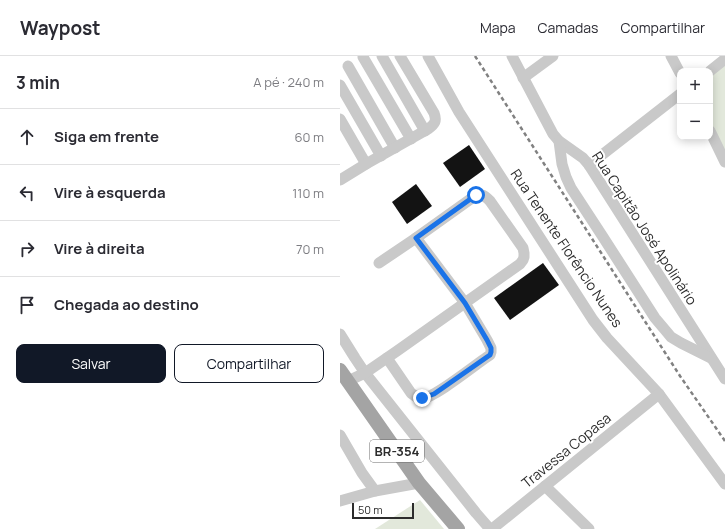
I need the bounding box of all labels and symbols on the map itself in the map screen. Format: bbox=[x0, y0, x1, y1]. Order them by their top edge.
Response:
street label: Rua Capitão José Apolinário bbox=[588, 148, 702, 308]
street label: Rua Tenente Florêncio Nunes bbox=[507, 165, 627, 331]
route start bbox=[467, 186, 485, 204]
route end bbox=[413, 389, 431, 407]
street label: Travessa Copasa bbox=[517, 408, 615, 492]
road number: BR-354 bbox=[370, 440, 424, 462]
scale bar bbox=[352, 501, 414, 520]

